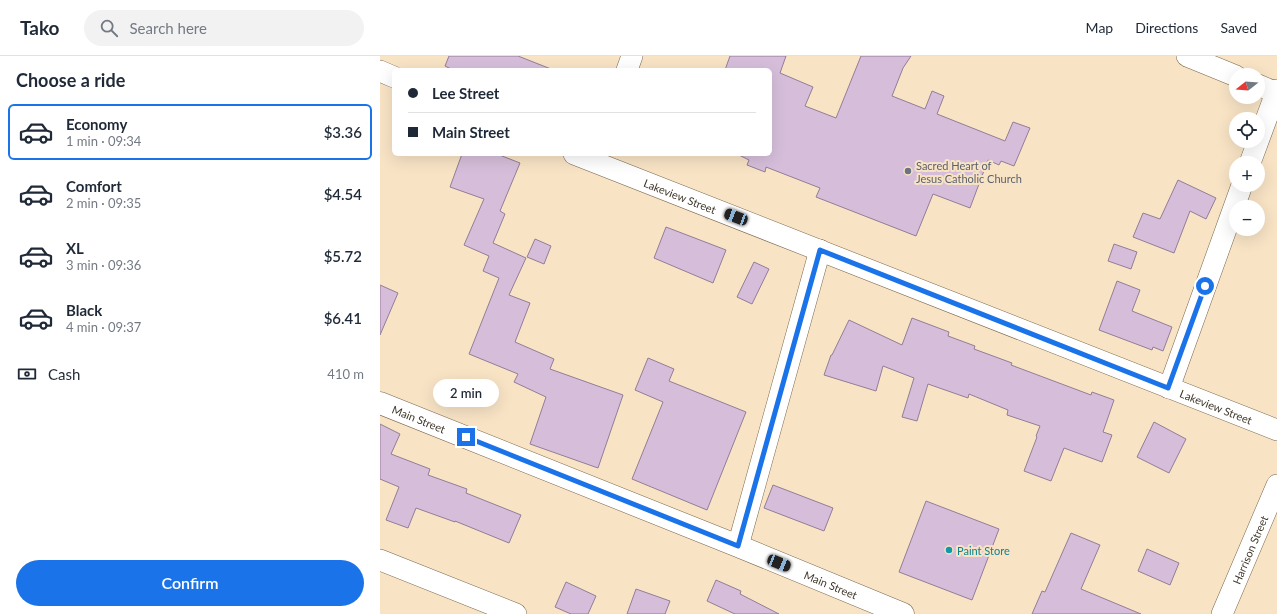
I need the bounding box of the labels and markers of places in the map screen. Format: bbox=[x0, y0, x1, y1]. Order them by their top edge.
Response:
place label: Sacred Heart of Jesus Catholic Church bbox=[916, 159, 1022, 185]
marker: Sacred Heart of Jesus Catholic Church bbox=[903, 166, 913, 176]
place label: Paint Store bbox=[957, 544, 1010, 557]
marker: Paint Store bbox=[944, 545, 954, 555]

